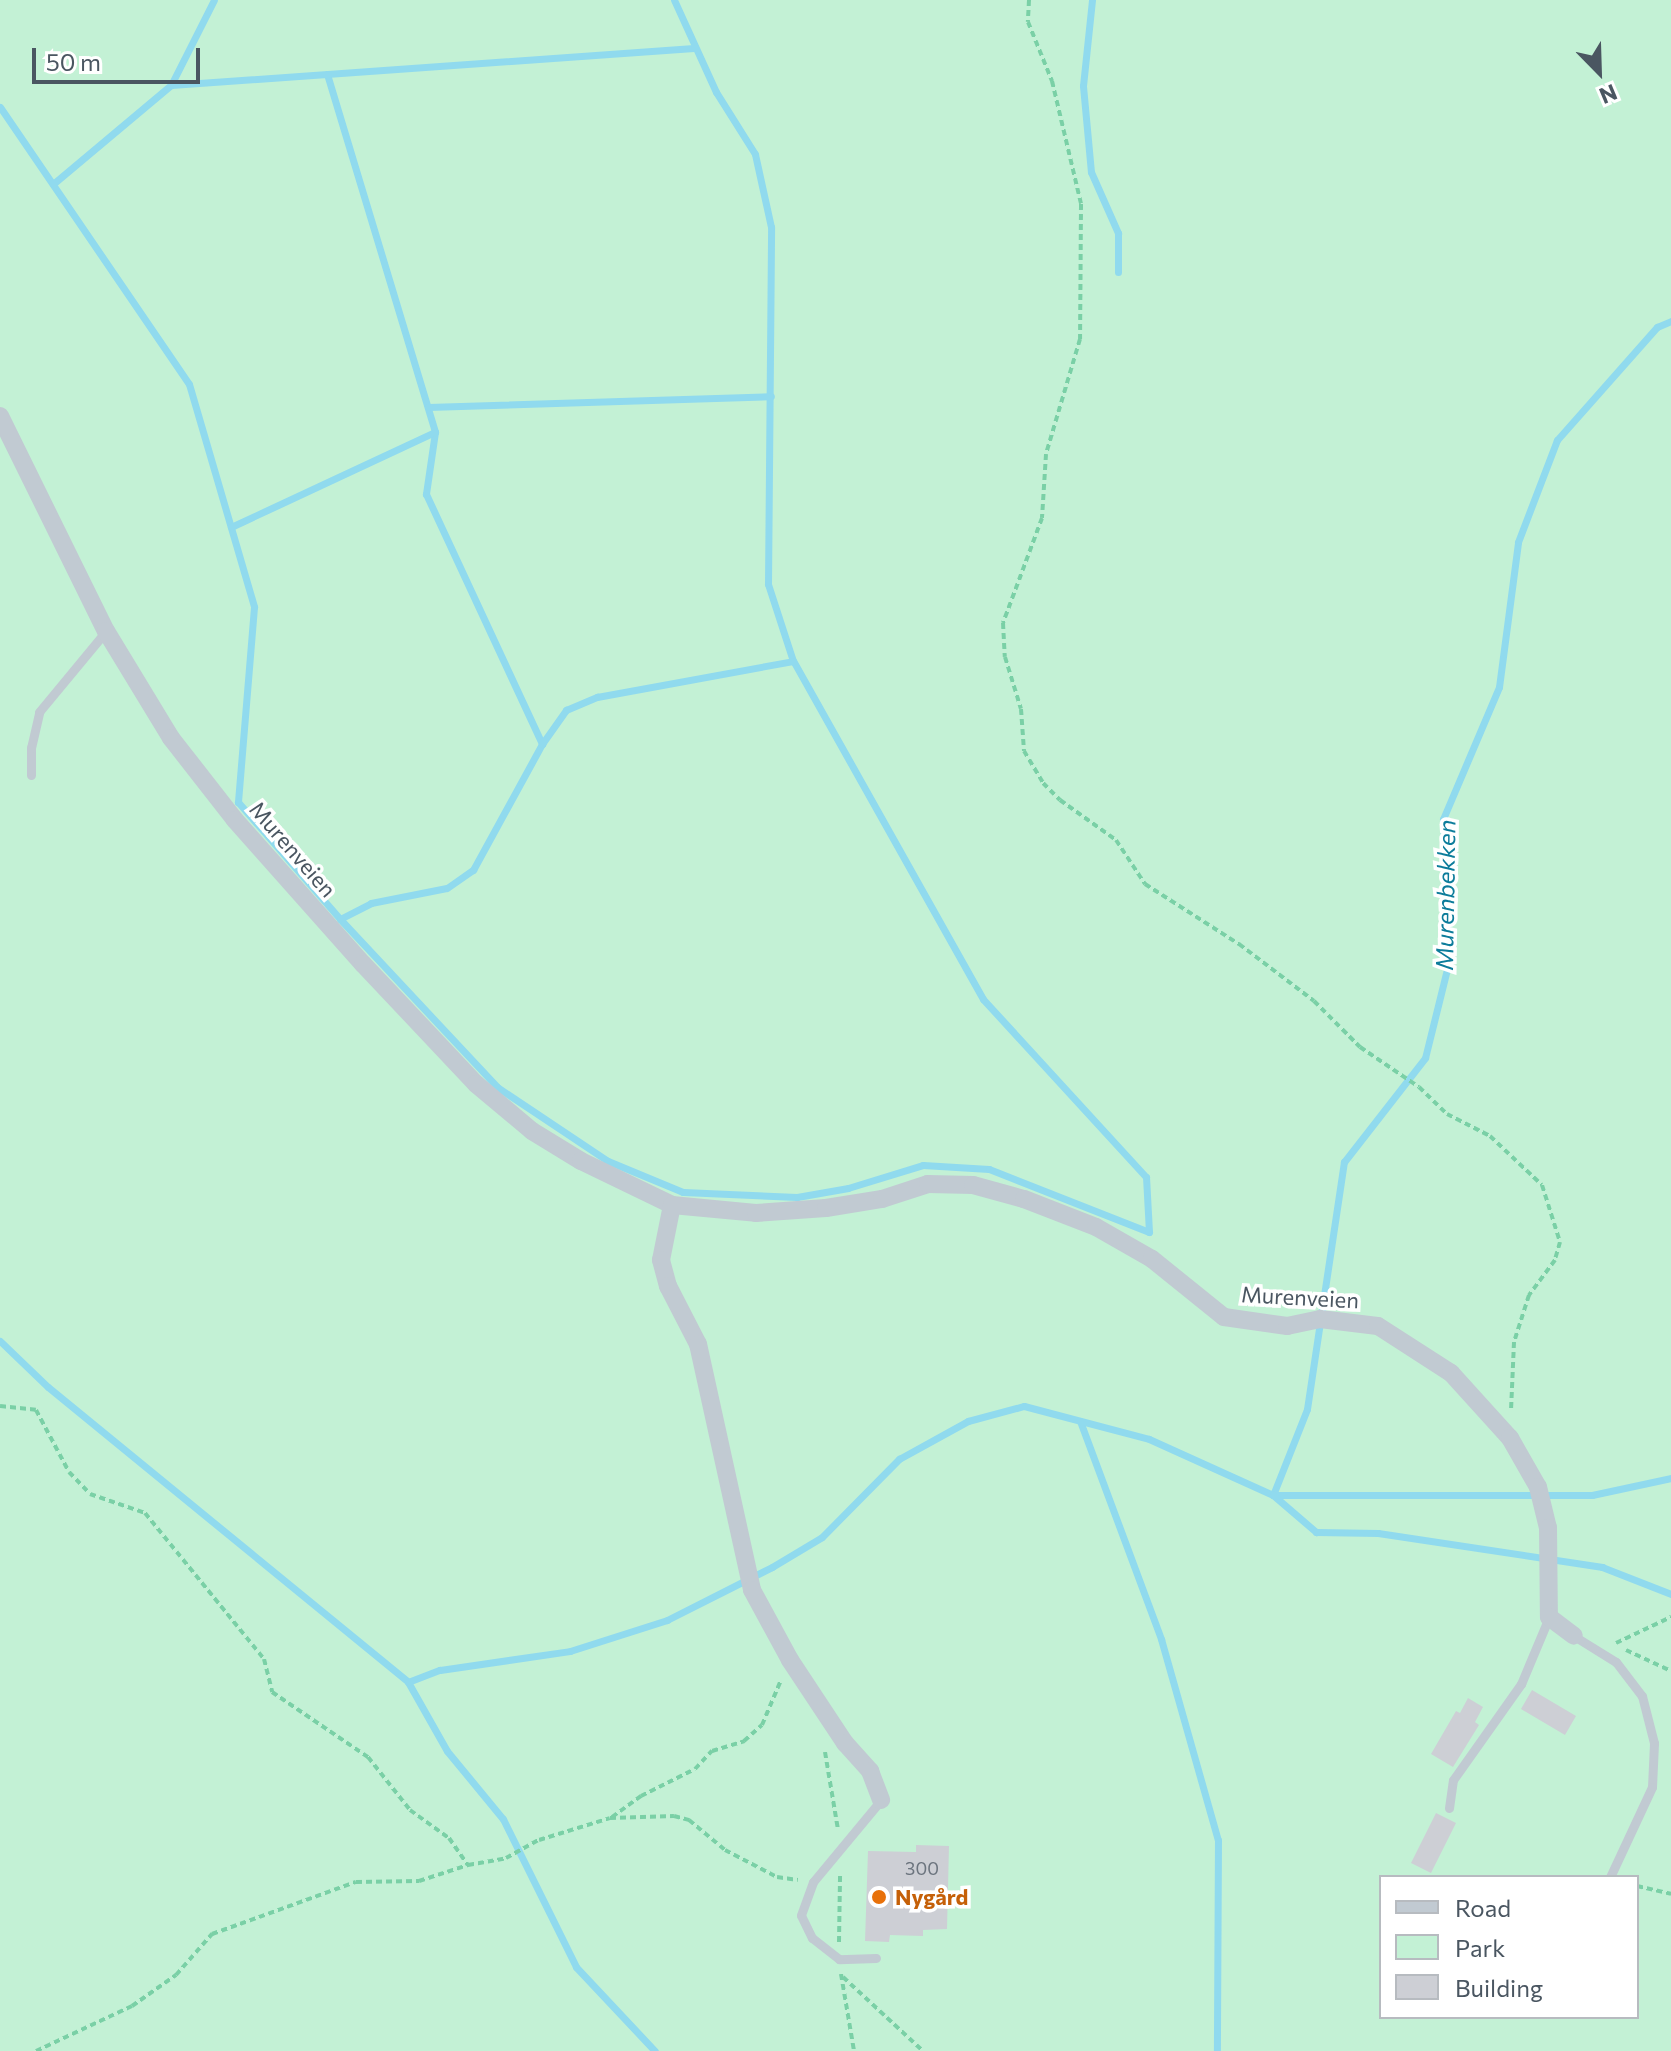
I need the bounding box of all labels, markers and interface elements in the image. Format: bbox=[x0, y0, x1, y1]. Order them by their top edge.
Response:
scale bar bbox=[36, 32, 204, 82]
north arrow bbox=[1559, 32, 1639, 112]
text: 50 m bbox=[46, 47, 101, 76]
text: N bbox=[1596, 79, 1621, 110]
street label: Murenveien bbox=[244, 796, 342, 902]
water label: Murenbekken bbox=[1429, 819, 1461, 971]
street label: Murenveien bbox=[1240, 1281, 1360, 1313]
house number: 300 bbox=[905, 1857, 939, 1879]
legend bbox=[1379, 1875, 1639, 2019]
place label: Nygård bbox=[895, 1884, 968, 1910]
marker: Nygård bbox=[870, 1888, 888, 1906]
text: Road bbox=[1455, 1893, 1511, 1922]
text: Park bbox=[1455, 1933, 1505, 1962]
text: Building bbox=[1455, 1973, 1543, 2002]

